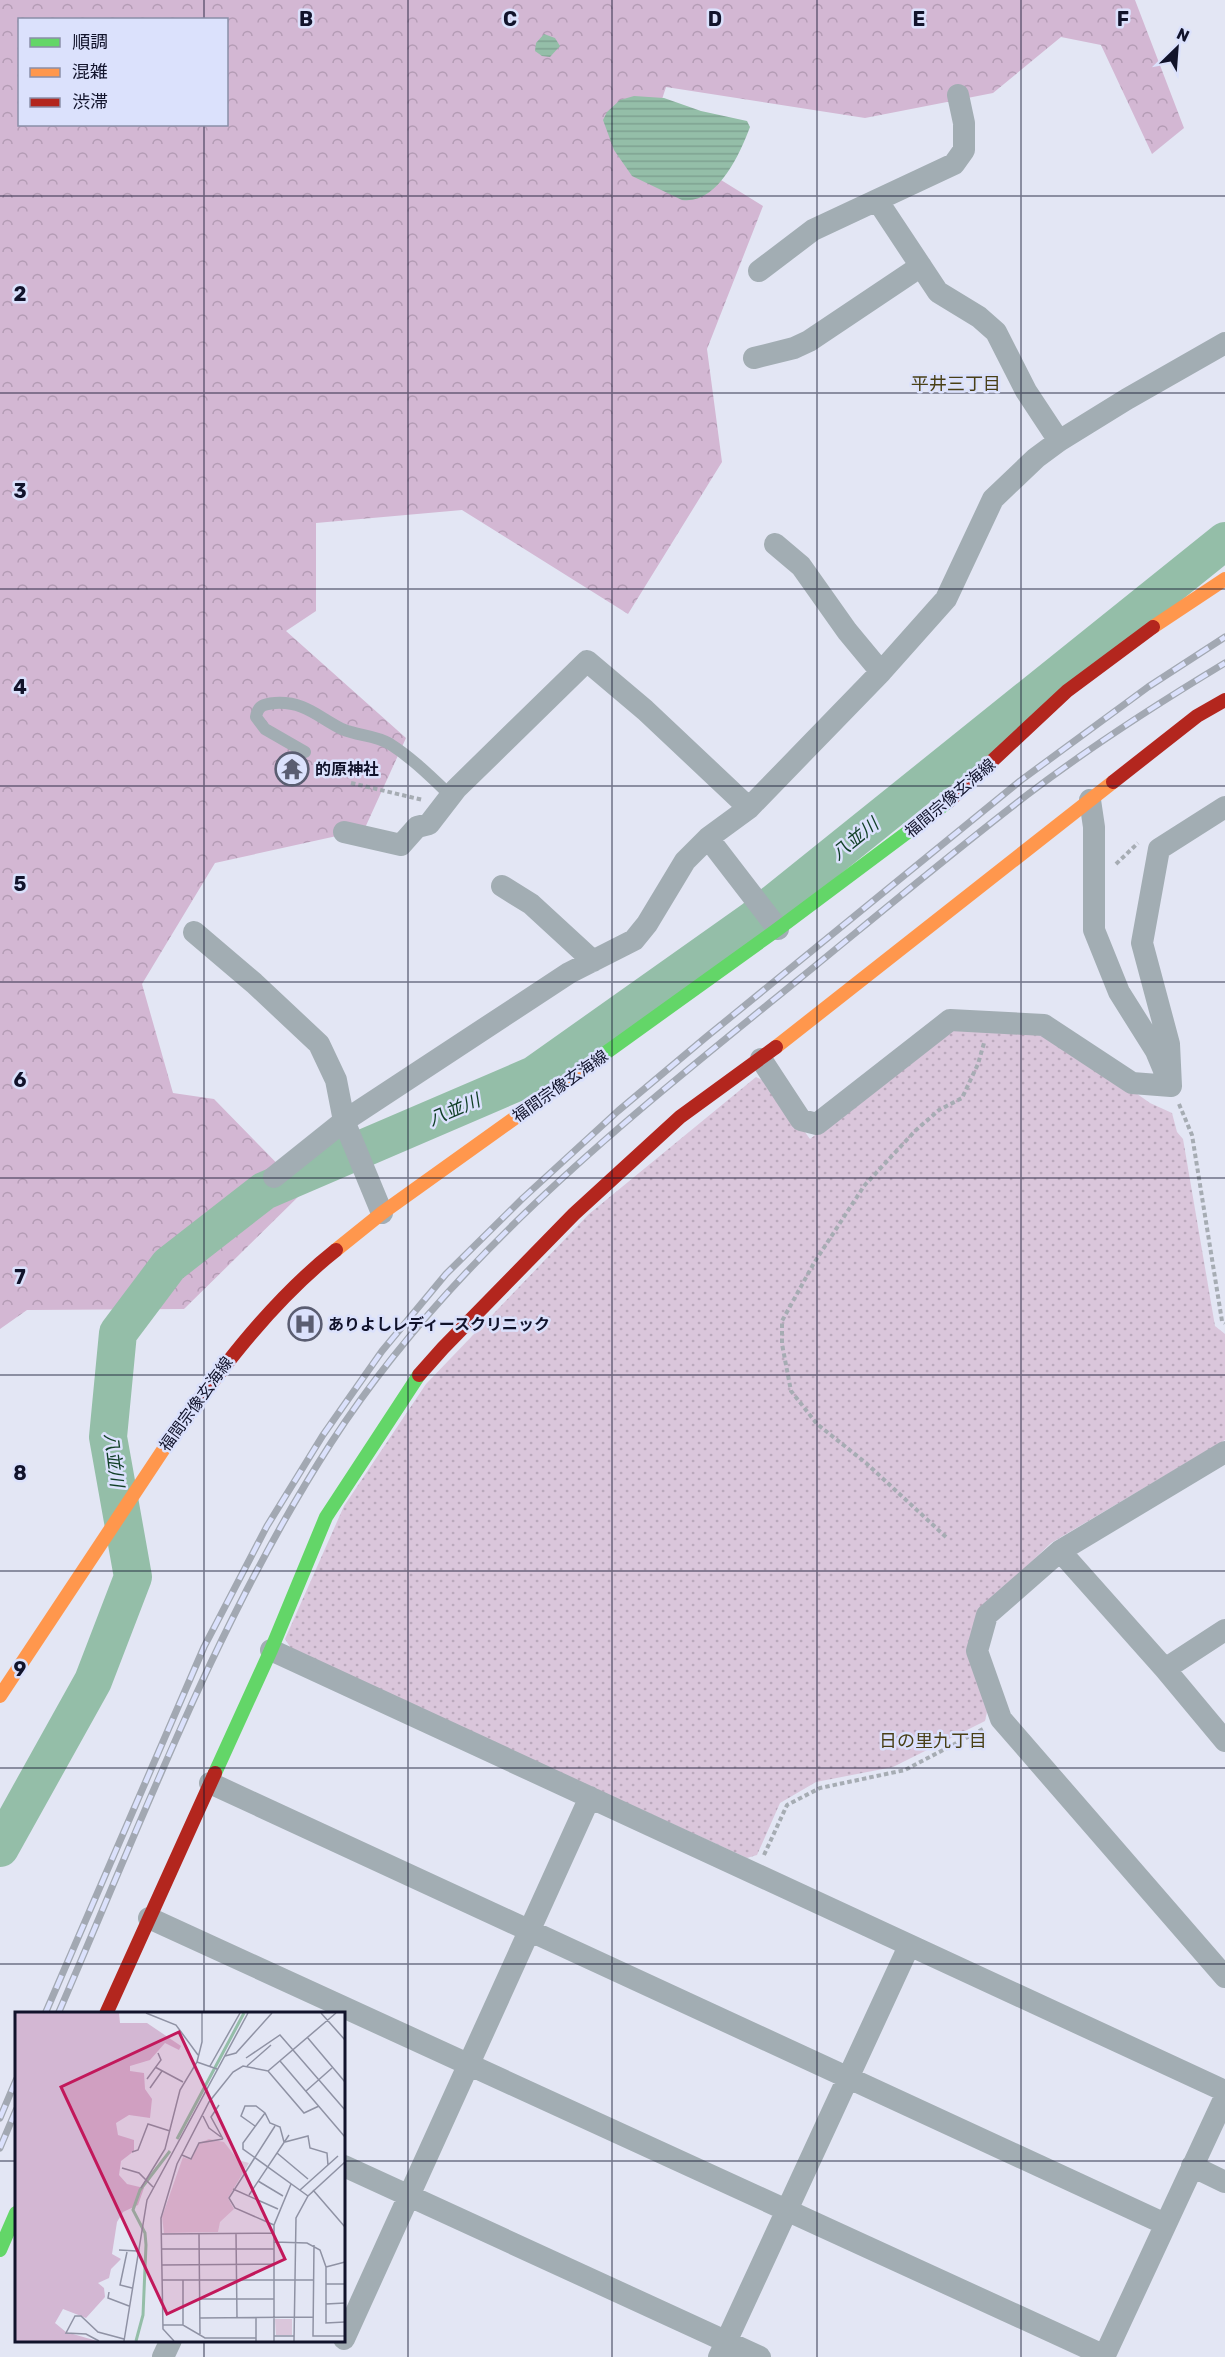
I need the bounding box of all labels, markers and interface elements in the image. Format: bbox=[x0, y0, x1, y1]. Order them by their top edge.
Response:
text: B bbox=[299, 7, 313, 31]
text: C bbox=[503, 7, 517, 31]
text: D bbox=[708, 7, 722, 31]
text: E bbox=[913, 7, 925, 31]
text: F bbox=[1117, 7, 1129, 31]
legend bbox=[18, 18, 228, 126]
north arrow bbox=[1147, 18, 1207, 78]
text: N bbox=[1174, 24, 1192, 46]
text: 順調 bbox=[72, 31, 108, 53]
text: 混雑 bbox=[72, 61, 108, 83]
text: 渋滞 bbox=[72, 91, 108, 113]
text: 2 bbox=[14, 282, 27, 306]
district label: 平井三丁目 bbox=[911, 373, 1001, 395]
text: 3 bbox=[13, 479, 27, 503]
text: 4 bbox=[13, 675, 27, 699]
temple icon: 的原神社 bbox=[274, 751, 310, 787]
street label: 福間宗像玄海線 bbox=[901, 755, 999, 841]
place label: 的原神社 bbox=[315, 760, 379, 779]
water label: 八並川 bbox=[827, 812, 884, 865]
text: 5 bbox=[14, 872, 27, 896]
street label: 福間宗像玄海線 bbox=[509, 1046, 611, 1126]
text: 6 bbox=[13, 1068, 27, 1092]
water label: 八並川 bbox=[425, 1089, 485, 1131]
text: 7 bbox=[14, 1265, 26, 1289]
hospital icon: ありよしレディースクリニック bbox=[287, 1306, 323, 1342]
place label: ありよしレディースクリニック bbox=[328, 1315, 550, 1334]
street label: 福間宗像玄海線 bbox=[155, 1353, 237, 1455]
water label: 八並川 bbox=[100, 1432, 128, 1490]
text: 8 bbox=[13, 1461, 27, 1485]
text: 9 bbox=[14, 1657, 27, 1681]
district label: 日の里九丁目 bbox=[879, 1730, 987, 1752]
inset map bbox=[15, 2012, 345, 2342]

